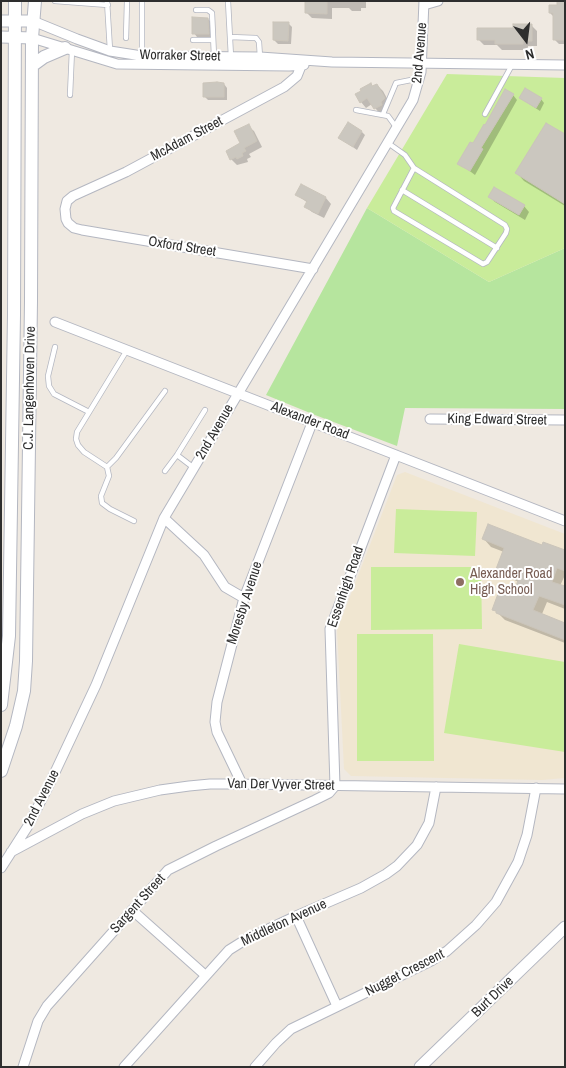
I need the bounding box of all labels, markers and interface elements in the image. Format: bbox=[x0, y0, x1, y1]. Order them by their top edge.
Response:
north arrow bbox=[501, 15, 551, 65]
street label: 2nd Avenue bbox=[409, 22, 431, 84]
text: N bbox=[524, 45, 536, 64]
street label: Worraker Street bbox=[139, 47, 221, 65]
street label: McAdam Street bbox=[148, 113, 226, 165]
street label: Oxford Street bbox=[147, 233, 217, 261]
street label: C.J. Langenhoven Drive bbox=[21, 326, 39, 450]
street label: Alexander Road bbox=[269, 398, 351, 444]
street label: 2nd Avenue bbox=[192, 401, 238, 463]
street label: King Edward Street bbox=[447, 411, 547, 429]
street label: Essenhigh Road bbox=[324, 544, 368, 630]
street label: Moresby Avenue bbox=[224, 560, 266, 646]
place label: Alexander Road High School bbox=[470, 566, 552, 598]
marker: Alexander Road High School bbox=[454, 576, 466, 588]
street label: 2nd Avenue bbox=[21, 767, 63, 829]
street label: Van Der Vyver Street bbox=[227, 776, 335, 794]
street label: Sargent Street bbox=[107, 871, 169, 937]
street label: Middleton Avenue bbox=[239, 896, 329, 950]
street label: Nugget Crescent bbox=[363, 946, 447, 1000]
street label: Burt Drive bbox=[469, 973, 517, 1021]

